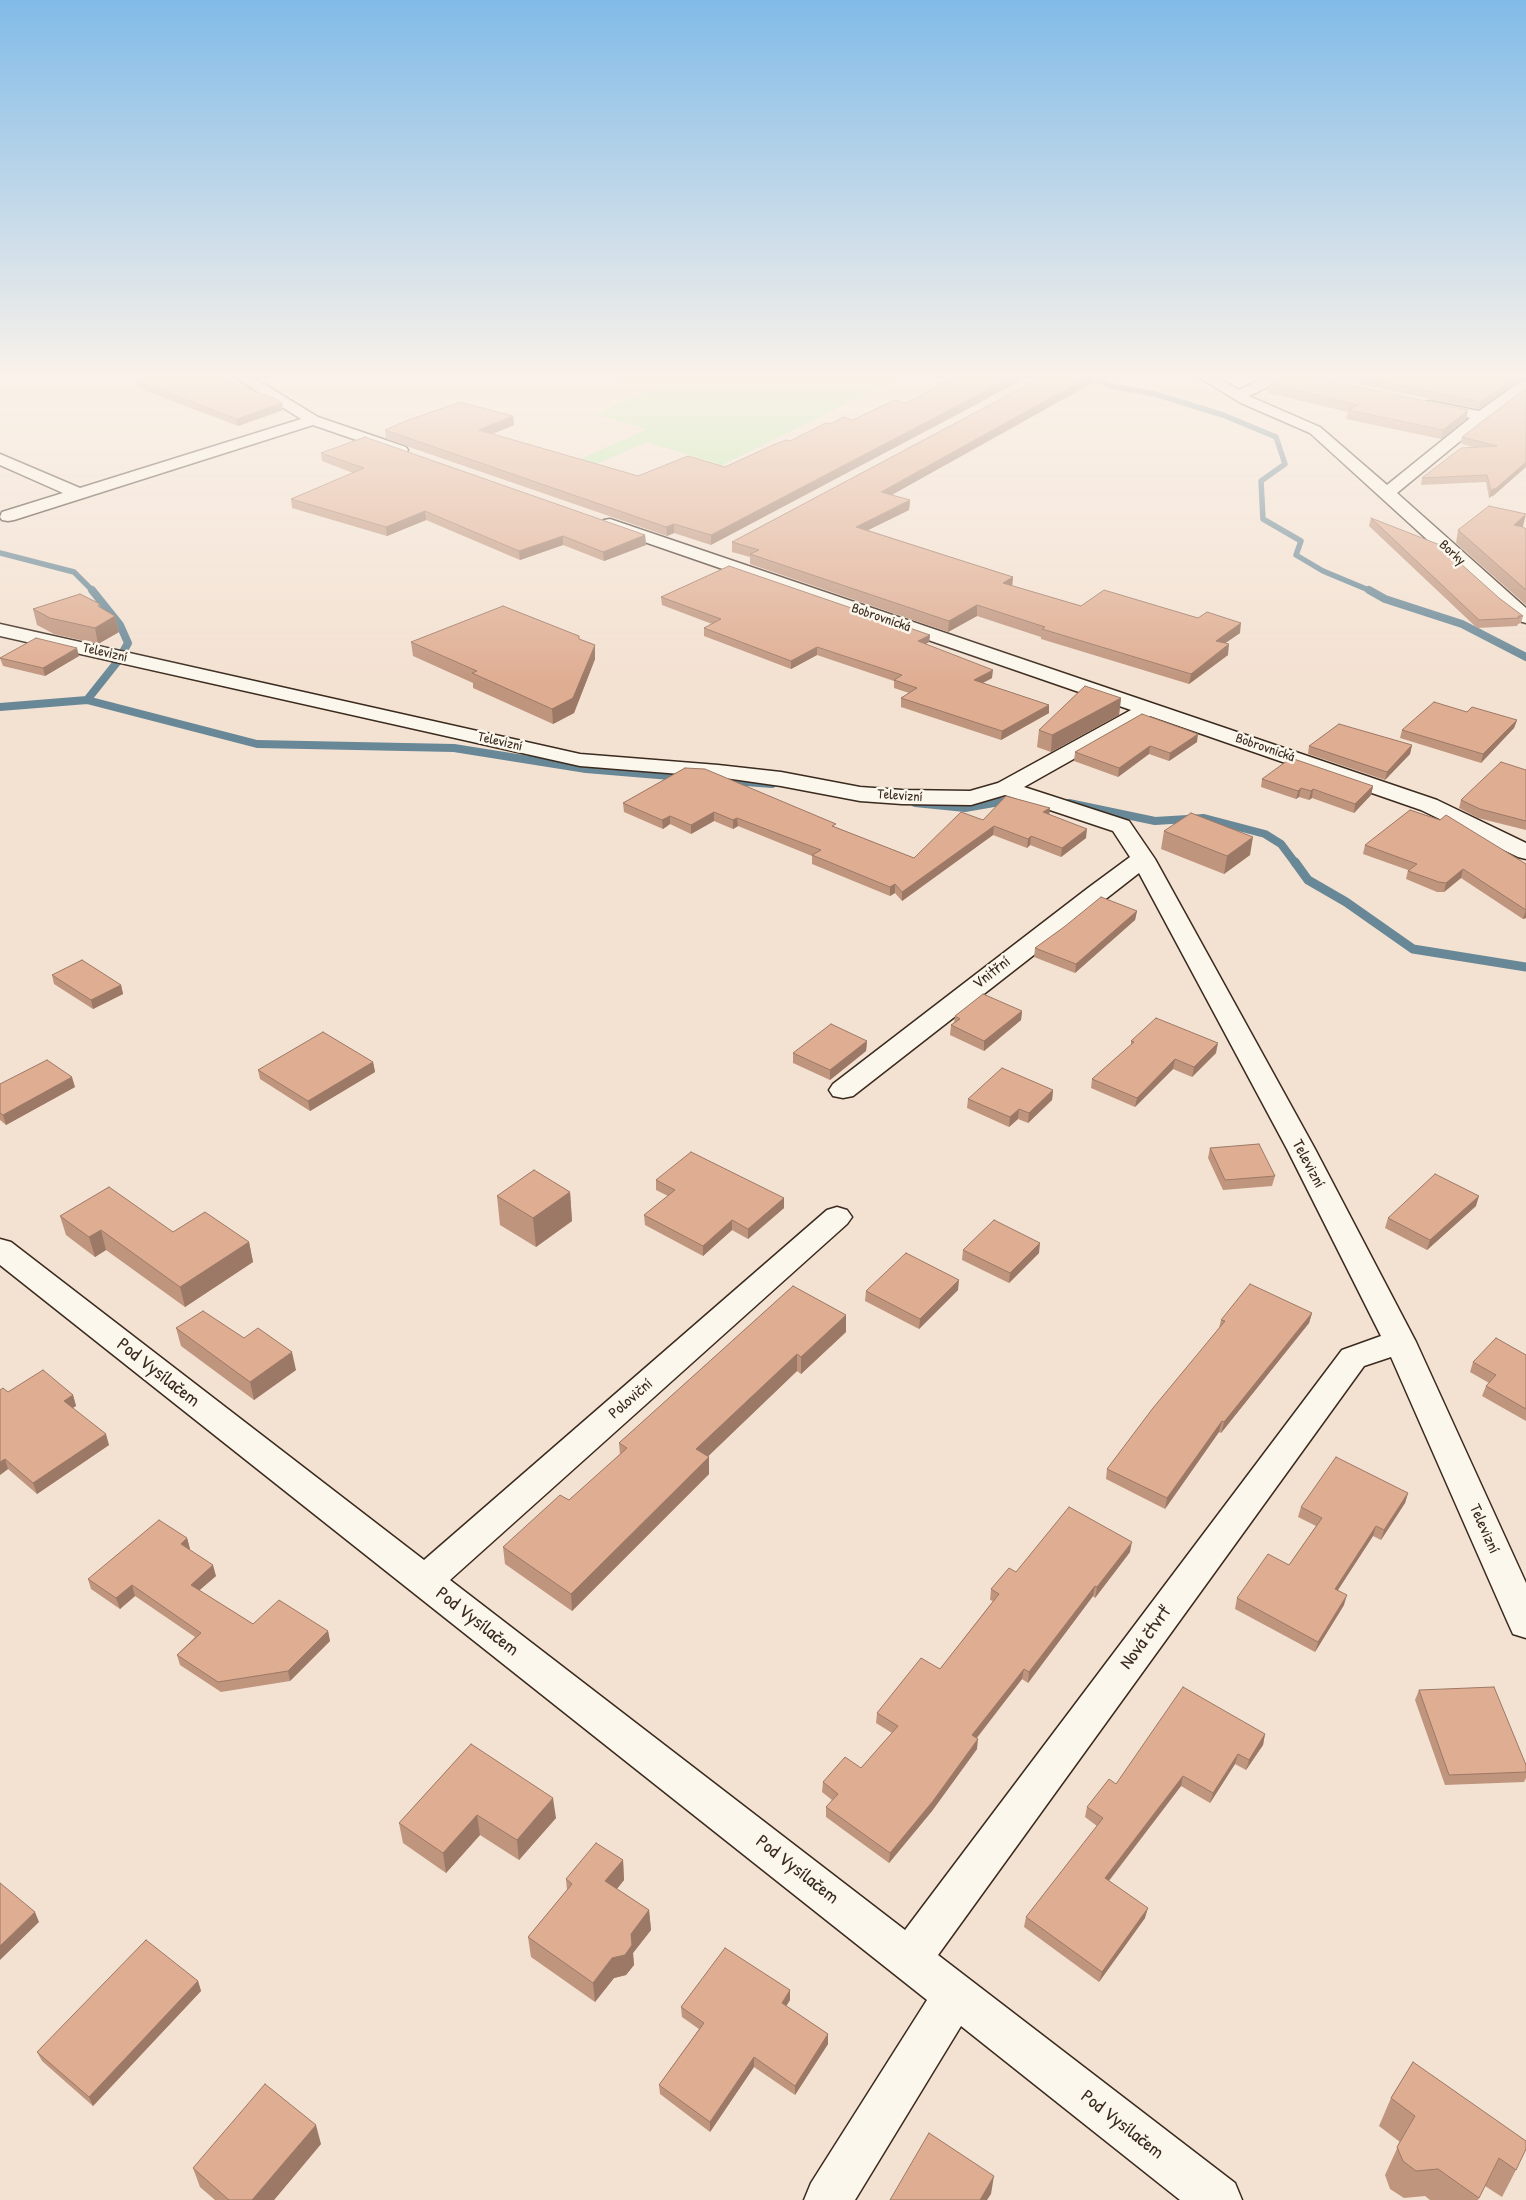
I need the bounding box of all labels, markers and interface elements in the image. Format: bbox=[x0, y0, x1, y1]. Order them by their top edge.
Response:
street label: Borky bbox=[1435, 537, 1469, 569]
street label: Bobrovnická bbox=[849, 600, 913, 636]
street label: Televizní bbox=[81, 640, 129, 666]
street label: Televizní bbox=[476, 729, 524, 755]
street label: Bobrovnická bbox=[1233, 730, 1297, 766]
street label: Televizní bbox=[877, 786, 923, 806]
street label: Vnitřní bbox=[969, 952, 1015, 994]
street label: Televizní bbox=[1287, 1136, 1329, 1192]
street label: Pod Vysílačem bbox=[112, 1333, 204, 1413]
street label: Poloviční bbox=[605, 1375, 657, 1423]
street label: Televizní bbox=[1465, 1501, 1503, 1557]
street label: Pod Vysílačem bbox=[431, 1582, 523, 1662]
street label: Nová čtvrť bbox=[1115, 1602, 1177, 1674]
street label: Pod Vysílačem bbox=[751, 1830, 843, 1910]
street label: Pod Vysílačem bbox=[1076, 2085, 1168, 2165]

